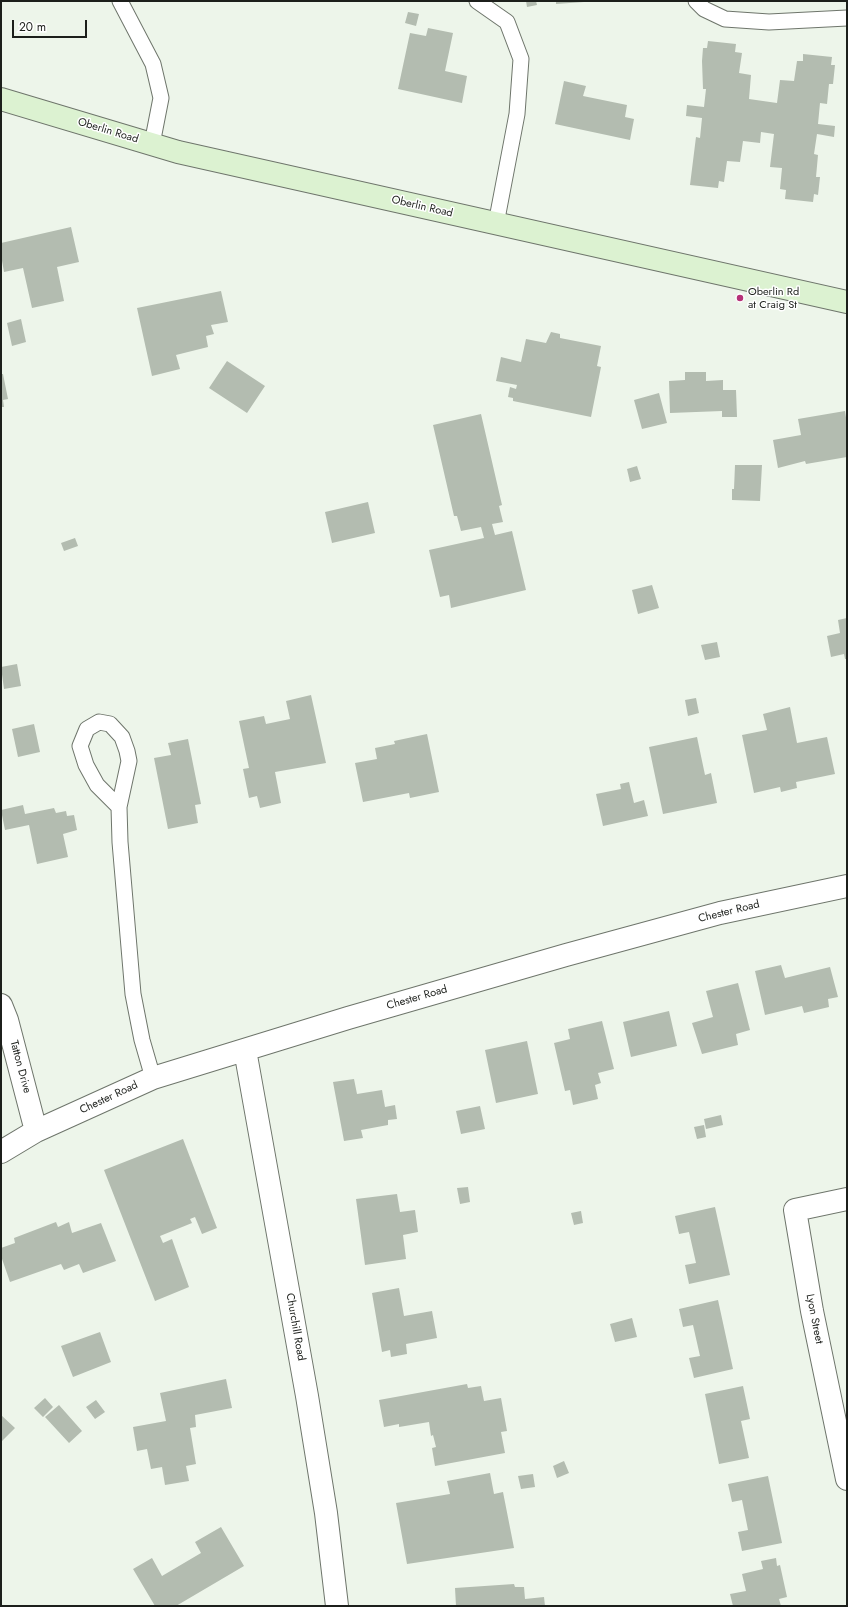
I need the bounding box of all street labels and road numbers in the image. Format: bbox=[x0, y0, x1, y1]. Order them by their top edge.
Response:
street label: Oberlin Road bbox=[76, 116, 140, 146]
street label: Oberlin Road bbox=[390, 194, 454, 220]
street label: Chester Road bbox=[697, 898, 761, 926]
street label: Chester Road bbox=[385, 983, 449, 1013]
street label: Tatton Drive bbox=[7, 1039, 33, 1095]
street label: Chester Road bbox=[78, 1079, 140, 1117]
street label: Churchill Road bbox=[283, 1292, 307, 1362]
street label: Lyon Street bbox=[803, 1293, 825, 1345]

